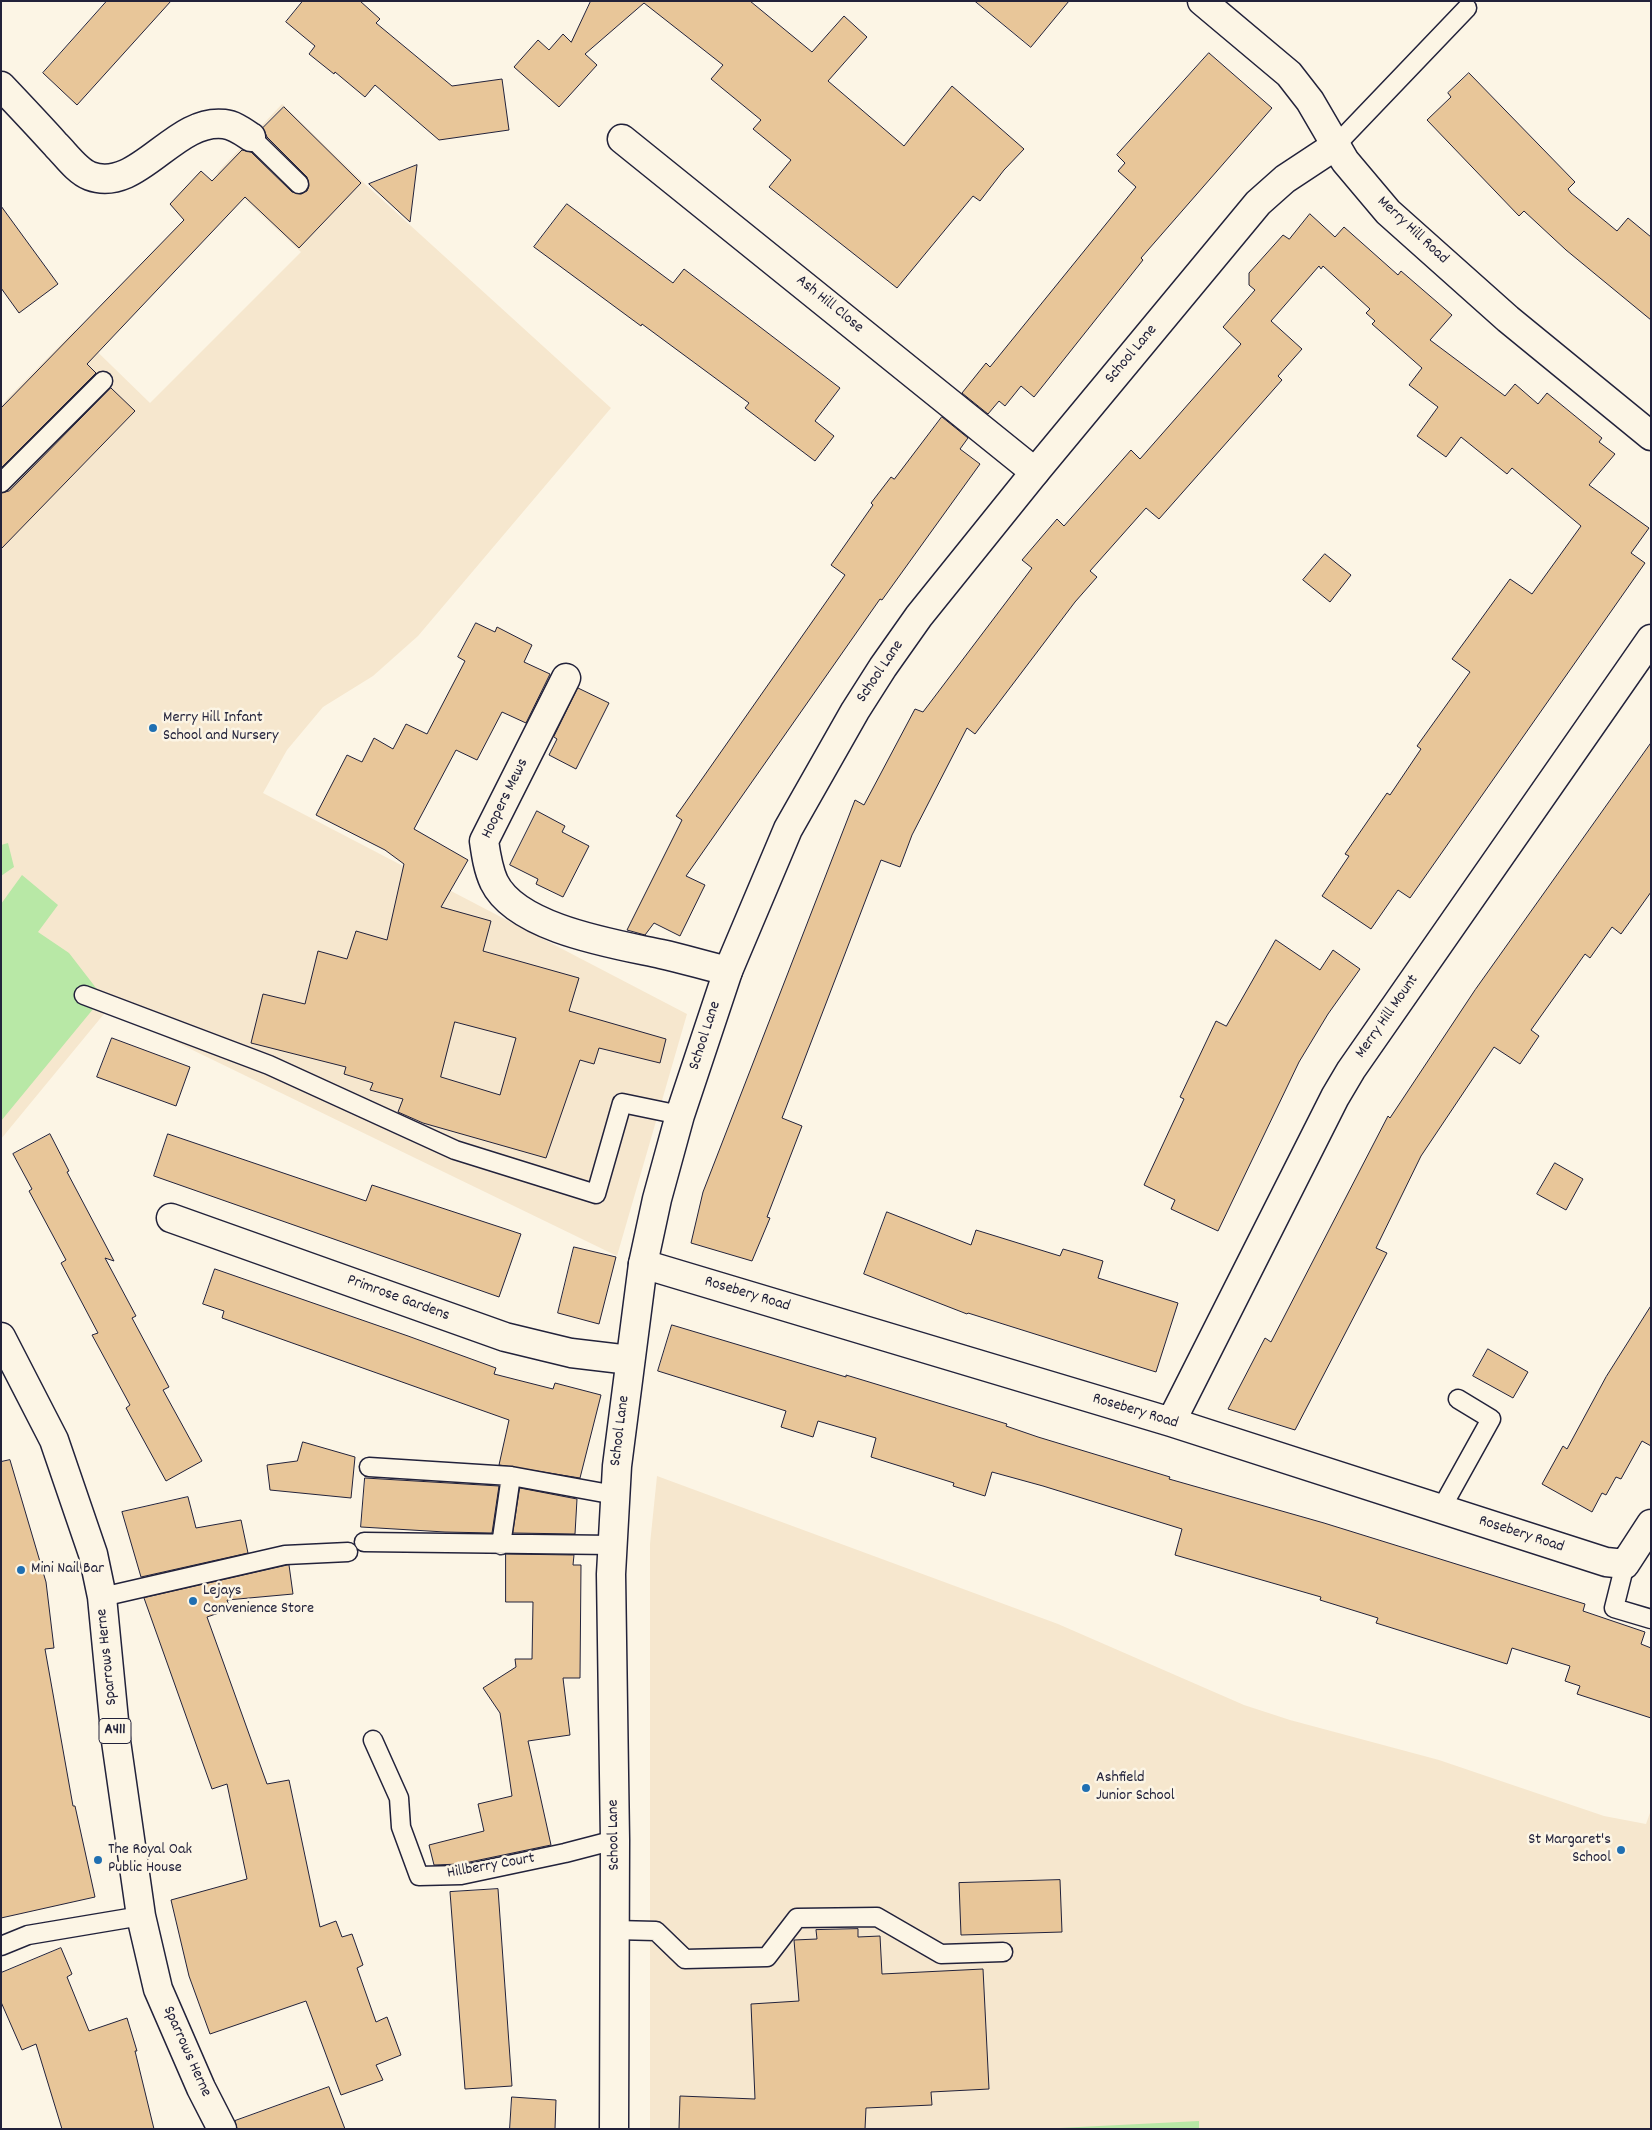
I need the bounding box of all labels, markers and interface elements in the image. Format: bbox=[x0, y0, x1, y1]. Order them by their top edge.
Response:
street label: Merry Hill Road bbox=[1372, 193, 1452, 269]
street label: Ash Hill Close bbox=[791, 272, 867, 338]
street label: School Lane bbox=[1102, 322, 1162, 388]
street label: School Lane bbox=[853, 637, 909, 707]
place label: Merry Hill Infant School and Nursery bbox=[163, 709, 279, 747]
marker: Merry Hill Infant School and Nursery bbox=[147, 722, 159, 734]
street label: Hoopers Mews bbox=[478, 756, 534, 842]
street label: Merry Hill Mount bbox=[1352, 972, 1424, 1062]
street label: School Lane bbox=[686, 999, 726, 1073]
street label: Primrose Gardens bbox=[344, 1272, 452, 1326]
street label: Rosebery Road bbox=[702, 1273, 792, 1317]
street label: Rosebery Road bbox=[1090, 1390, 1180, 1434]
street label: School Lane bbox=[607, 1395, 635, 1467]
street label: Rosebery Road bbox=[1476, 1512, 1566, 1558]
place label: Mini Nail Bar bbox=[31, 1560, 104, 1580]
marker: Mini Nail Bar bbox=[15, 1564, 27, 1576]
place label: Lejays Convenience Store bbox=[203, 1582, 314, 1620]
marker: Lejays Convenience Store bbox=[187, 1595, 199, 1607]
street label: Sparrows Herne bbox=[93, 1608, 123, 1706]
road number: A411 bbox=[99, 1718, 131, 1744]
place label: Ashfield Junior School bbox=[1096, 1769, 1175, 1807]
marker: Ashfield Junior School bbox=[1080, 1782, 1092, 1794]
street label: School Lane bbox=[605, 1799, 625, 1871]
place label: St Margaret's School bbox=[1528, 1831, 1611, 1869]
place label: The Royal Oak Public House bbox=[108, 1841, 192, 1879]
marker: St Margaret's School bbox=[1615, 1844, 1627, 1856]
street label: Hillberry Court bbox=[446, 1850, 536, 1884]
marker: The Royal Oak Public House bbox=[92, 1854, 104, 1866]
street label: Sparrows Herne bbox=[157, 2004, 215, 2100]

